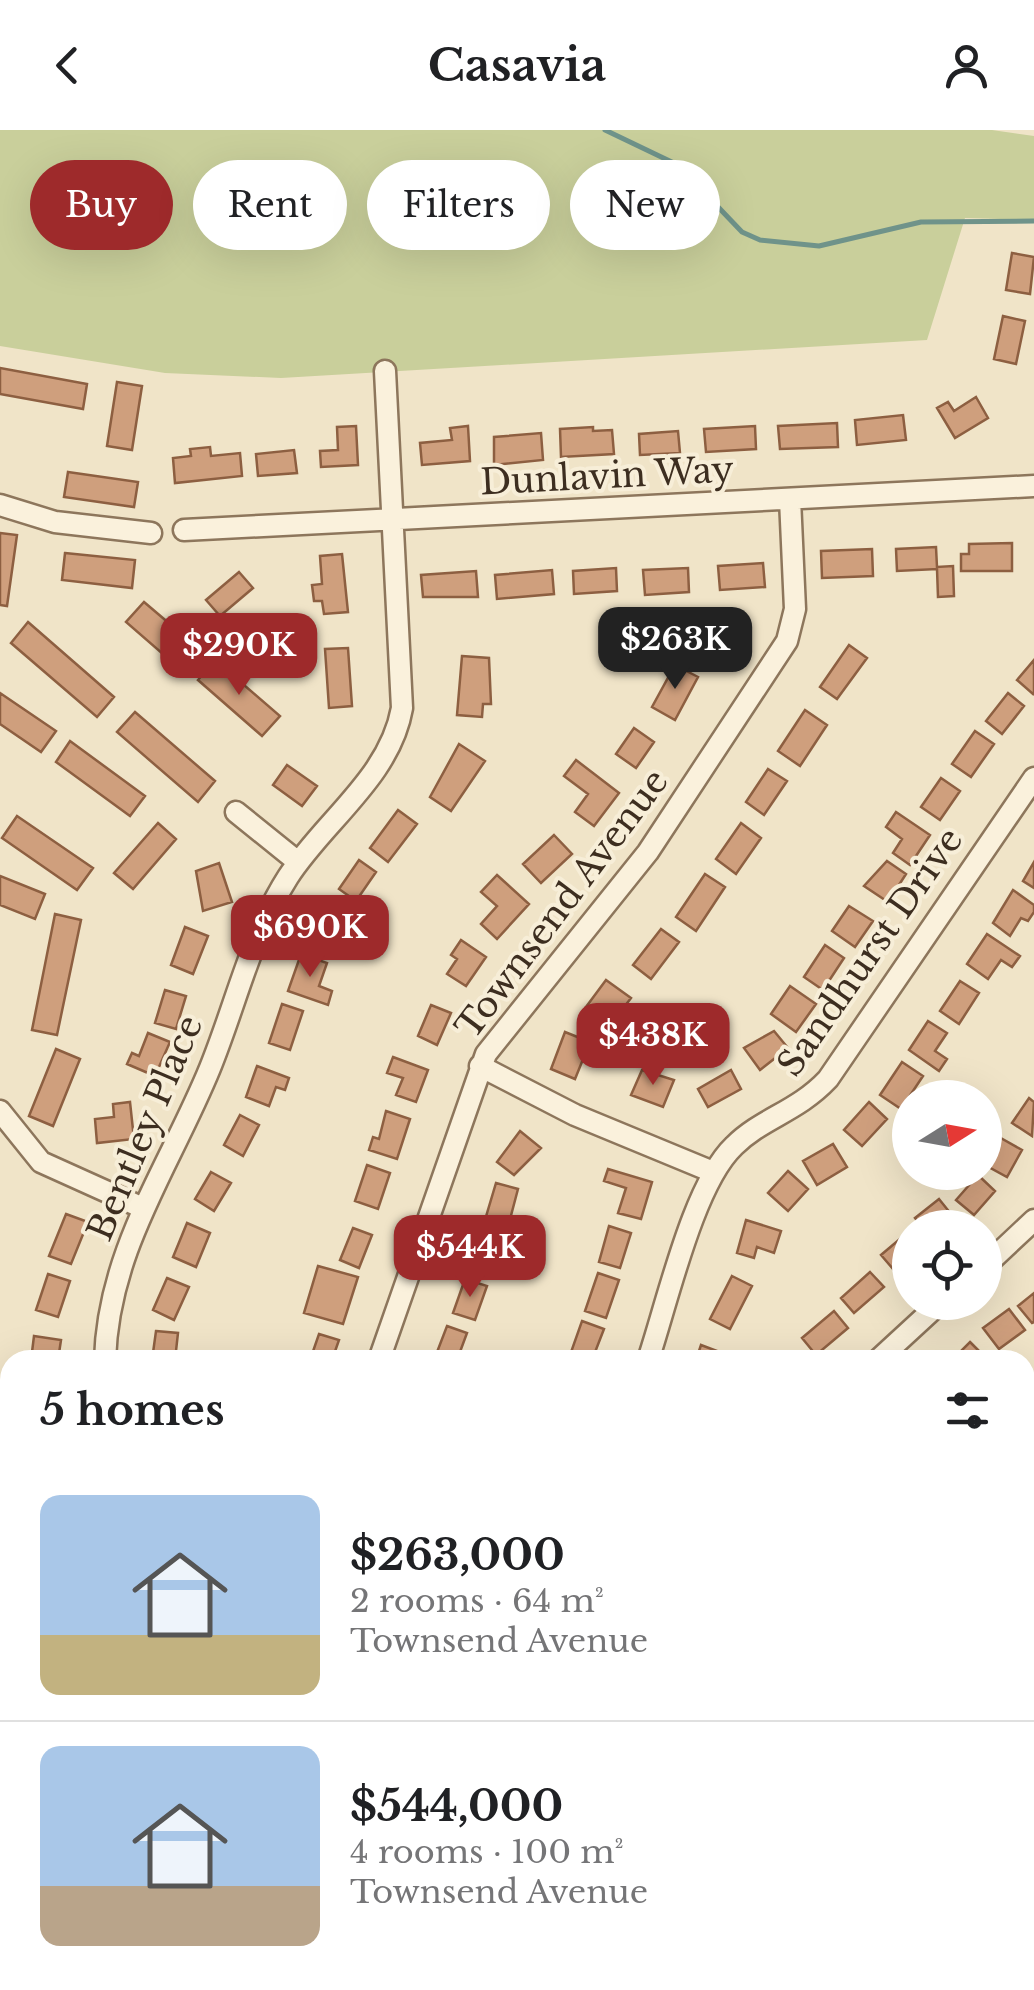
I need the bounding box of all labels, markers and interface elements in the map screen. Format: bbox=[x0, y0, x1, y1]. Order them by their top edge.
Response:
text: Casavia bbox=[428, 37, 606, 93]
icon: back bbox=[40, 38, 95, 93]
icon: person bbox=[939, 38, 994, 93]
chip: Buy bbox=[30, 160, 173, 250]
chip: Rent bbox=[193, 160, 347, 250]
chip: Filters bbox=[367, 160, 550, 250]
chip: New bbox=[570, 160, 720, 250]
street label: Dunlavin Way bbox=[479, 447, 735, 504]
pin: $263K bbox=[605, 607, 745, 692]
pin: $290K bbox=[169, 613, 309, 698]
text: $263K bbox=[620, 619, 730, 659]
text: $290K bbox=[182, 625, 296, 665]
street label: Townsend Avenue bbox=[446, 761, 677, 1047]
street label: Sandhurst Drive bbox=[768, 819, 971, 1084]
pin: $690K bbox=[240, 895, 380, 980]
text: $690K bbox=[253, 907, 367, 947]
pin: $438K bbox=[583, 1003, 723, 1088]
street label: Bentley Place bbox=[78, 1009, 211, 1247]
text: $438K bbox=[599, 1015, 707, 1055]
north arrow bbox=[892, 1080, 1002, 1190]
map controls bbox=[892, 1080, 1002, 1320]
button: locate bbox=[892, 1210, 1002, 1320]
pin: $544K bbox=[400, 1215, 540, 1300]
text: $544K bbox=[416, 1227, 524, 1267]
icon: filters bbox=[940, 1383, 995, 1438]
text: 5 homes bbox=[40, 1384, 224, 1436]
text: $263,000 bbox=[350, 1529, 565, 1581]
icon: home bbox=[120, 1535, 240, 1655]
text: 2 rooms · 64 m² bbox=[350, 1581, 604, 1621]
text: Townsend Avenue bbox=[350, 1621, 648, 1661]
text: $544,000 bbox=[350, 1780, 563, 1832]
icon: home bbox=[120, 1786, 240, 1906]
text: 4 rooms · 100 m² bbox=[350, 1832, 624, 1872]
text: Townsend Avenue bbox=[350, 1872, 648, 1912]

